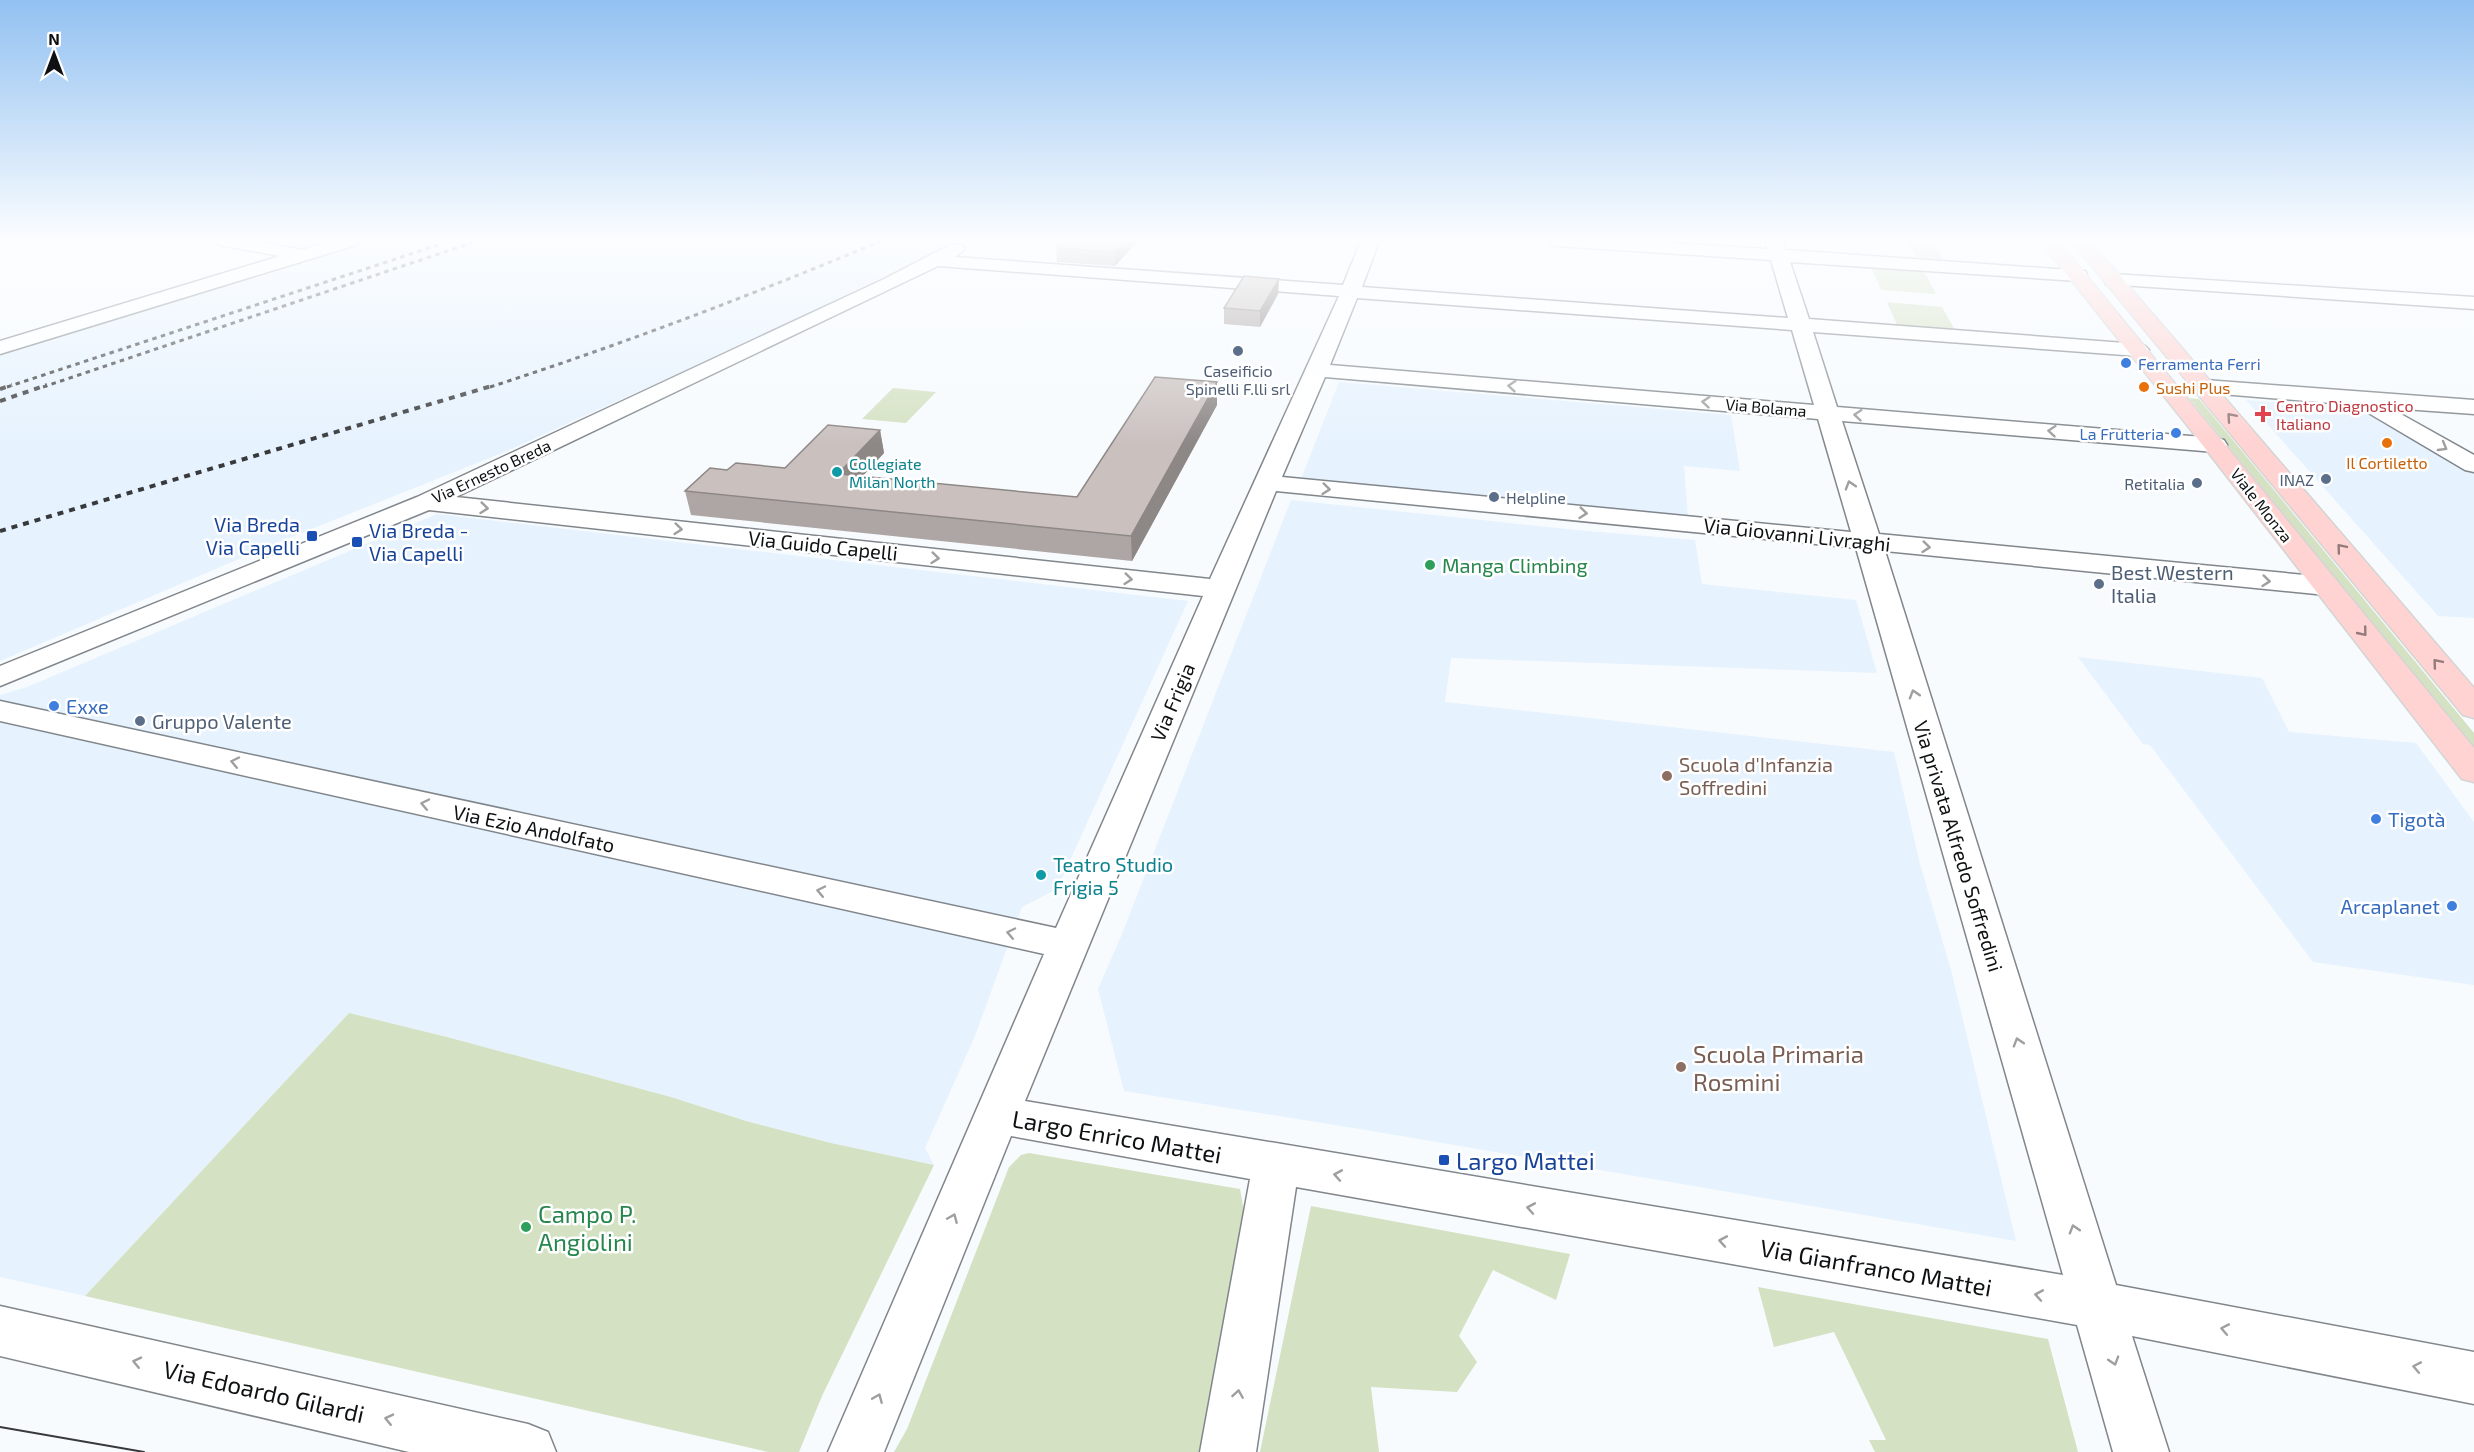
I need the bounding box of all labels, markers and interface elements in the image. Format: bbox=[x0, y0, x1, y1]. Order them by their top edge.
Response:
north arrow bbox=[24, 24, 84, 84]
text: N bbox=[48, 29, 60, 48]
marker: Caseificio Spinelli F.lli srl bbox=[1231, 344, 1245, 358]
place label: Ferramenta Ferri bbox=[2138, 354, 2261, 373]
marker: Ferramenta Ferri bbox=[2119, 356, 2133, 370]
place label: Caseificio Spinelli F.lli srl bbox=[1186, 361, 1291, 398]
place label: Sushi Plus bbox=[2156, 378, 2231, 397]
one-way arrow bbox=[1507, 380, 1516, 393]
marker: Sushi Plus bbox=[2137, 380, 2151, 394]
street label: Via Bolama bbox=[1725, 394, 1807, 420]
one-way arrow bbox=[1701, 396, 1710, 409]
place label: Centro Diagnostico Italiano bbox=[2276, 396, 2414, 433]
marker: Centro Diagnostico Italiano bbox=[2254, 405, 2272, 423]
one-way arrow bbox=[1853, 409, 1862, 422]
one-way arrow bbox=[2227, 413, 2238, 424]
place label: La Frutteria bbox=[2080, 424, 2164, 443]
one-way arrow bbox=[2048, 425, 2057, 438]
marker: La Frutteria bbox=[2169, 426, 2183, 440]
street label: Via Ernesto Breda bbox=[429, 435, 553, 507]
marker: Il Cortiletto bbox=[2380, 436, 2394, 450]
one-way arrow bbox=[2437, 440, 2447, 451]
place label: Il Cortiletto bbox=[2346, 453, 2428, 472]
place label: Collegiate Milan North bbox=[849, 454, 936, 491]
street label: Viale Monza bbox=[2227, 464, 2297, 546]
marker: Collegiate Milan North bbox=[830, 465, 844, 479]
place label: INAZ bbox=[2280, 470, 2314, 489]
marker: INAZ bbox=[2319, 472, 2333, 486]
place label: Retitalia bbox=[2124, 474, 2185, 493]
marker: Retitalia bbox=[2190, 476, 2204, 490]
one-way arrow bbox=[1845, 480, 1857, 491]
one-way arrow bbox=[1322, 482, 1331, 495]
place label: Helpline bbox=[1506, 488, 1566, 507]
marker: Helpline bbox=[1487, 490, 1501, 504]
one-way arrow bbox=[480, 501, 489, 514]
one-way arrow bbox=[1579, 506, 1588, 519]
place label: Via Breda Via Capelli bbox=[206, 512, 300, 559]
street label: Via Giovanni Livraghi bbox=[1702, 512, 1892, 556]
place label: Via Breda - Via Capelli bbox=[369, 518, 468, 565]
one-way arrow bbox=[674, 523, 683, 535]
street label: Via Guido Capelli bbox=[747, 525, 899, 565]
marker: Via Breda Via Capelli bbox=[305, 529, 319, 543]
marker: Via Breda - Via Capelli bbox=[350, 535, 364, 549]
one-way arrow bbox=[1921, 540, 1930, 553]
one-way arrow bbox=[2338, 544, 2349, 555]
one-way arrow bbox=[930, 551, 939, 564]
place label: Manga Climbing bbox=[1442, 553, 1588, 577]
marker: Manga Climbing bbox=[1423, 558, 1437, 572]
place label: Best Western Italia bbox=[2111, 560, 2234, 607]
one-way arrow bbox=[1124, 572, 1133, 585]
one-way arrow bbox=[2261, 574, 2271, 587]
marker: Best Western Italia bbox=[2092, 577, 2106, 591]
one-way arrow bbox=[2355, 625, 2366, 636]
one-way arrow bbox=[2433, 658, 2444, 669]
street label: Via Frigia bbox=[1145, 659, 1199, 745]
one-way arrow bbox=[1909, 689, 1921, 700]
place label: Exxe bbox=[66, 694, 109, 718]
marker: Exxe bbox=[47, 699, 61, 713]
place label: Gruppo Valente bbox=[152, 709, 292, 733]
marker: Gruppo Valente bbox=[133, 714, 147, 728]
street label: Via privata Alfredo Soffredini bbox=[1909, 718, 2009, 974]
place label: Scuola d'Infanzia Soffredini bbox=[1679, 752, 1833, 799]
one-way arrow bbox=[230, 756, 240, 769]
marker: Scuola d'Infanzia Soffredini bbox=[1660, 769, 1674, 783]
one-way arrow bbox=[420, 798, 430, 811]
street label: Via Ezio Andolfato bbox=[451, 799, 617, 857]
place label: Tigotà bbox=[2388, 807, 2446, 831]
marker: Tigotà bbox=[2369, 812, 2383, 826]
place label: Teatro Studio Frigia 5 bbox=[1053, 852, 1173, 899]
marker: Teatro Studio Frigia 5 bbox=[1034, 868, 1048, 882]
one-way arrow bbox=[816, 885, 826, 898]
place label: Arcaplanet bbox=[2341, 894, 2440, 918]
marker: Arcaplanet bbox=[2445, 899, 2459, 913]
one-way arrow bbox=[1006, 927, 1016, 940]
one-way arrow bbox=[2013, 1037, 2025, 1048]
place label: Scuola Primaria Rosmini bbox=[1693, 1039, 1864, 1096]
marker: Scuola Primaria Rosmini bbox=[1674, 1060, 1688, 1074]
street label: Largo Enrico Mattei bbox=[1010, 1103, 1224, 1169]
place label: Largo Mattei bbox=[1456, 1146, 1595, 1175]
marker: Largo Mattei bbox=[1437, 1153, 1451, 1167]
one-way arrow bbox=[1334, 1169, 1343, 1181]
place label: Campo P. Angiolini bbox=[538, 1199, 637, 1256]
one-way arrow bbox=[1526, 1202, 1535, 1214]
one-way arrow bbox=[946, 1213, 958, 1224]
marker: Campo P. Angiolini bbox=[519, 1220, 533, 1234]
one-way arrow bbox=[2069, 1224, 2081, 1235]
street label: Via Gianfranco Mattei bbox=[1758, 1232, 1994, 1302]
one-way arrow bbox=[1718, 1235, 1727, 1247]
one-way arrow bbox=[2034, 1289, 2044, 1302]
one-way arrow bbox=[2220, 1323, 2230, 1336]
street label: Via Edoardo Gilardi bbox=[161, 1354, 367, 1428]
one-way arrow bbox=[2107, 1355, 2119, 1366]
one-way arrow bbox=[132, 1356, 142, 1369]
one-way arrow bbox=[2412, 1361, 2422, 1374]
one-way arrow bbox=[1231, 1390, 1243, 1399]
one-way arrow bbox=[871, 1393, 883, 1404]
one-way arrow bbox=[384, 1414, 394, 1427]

